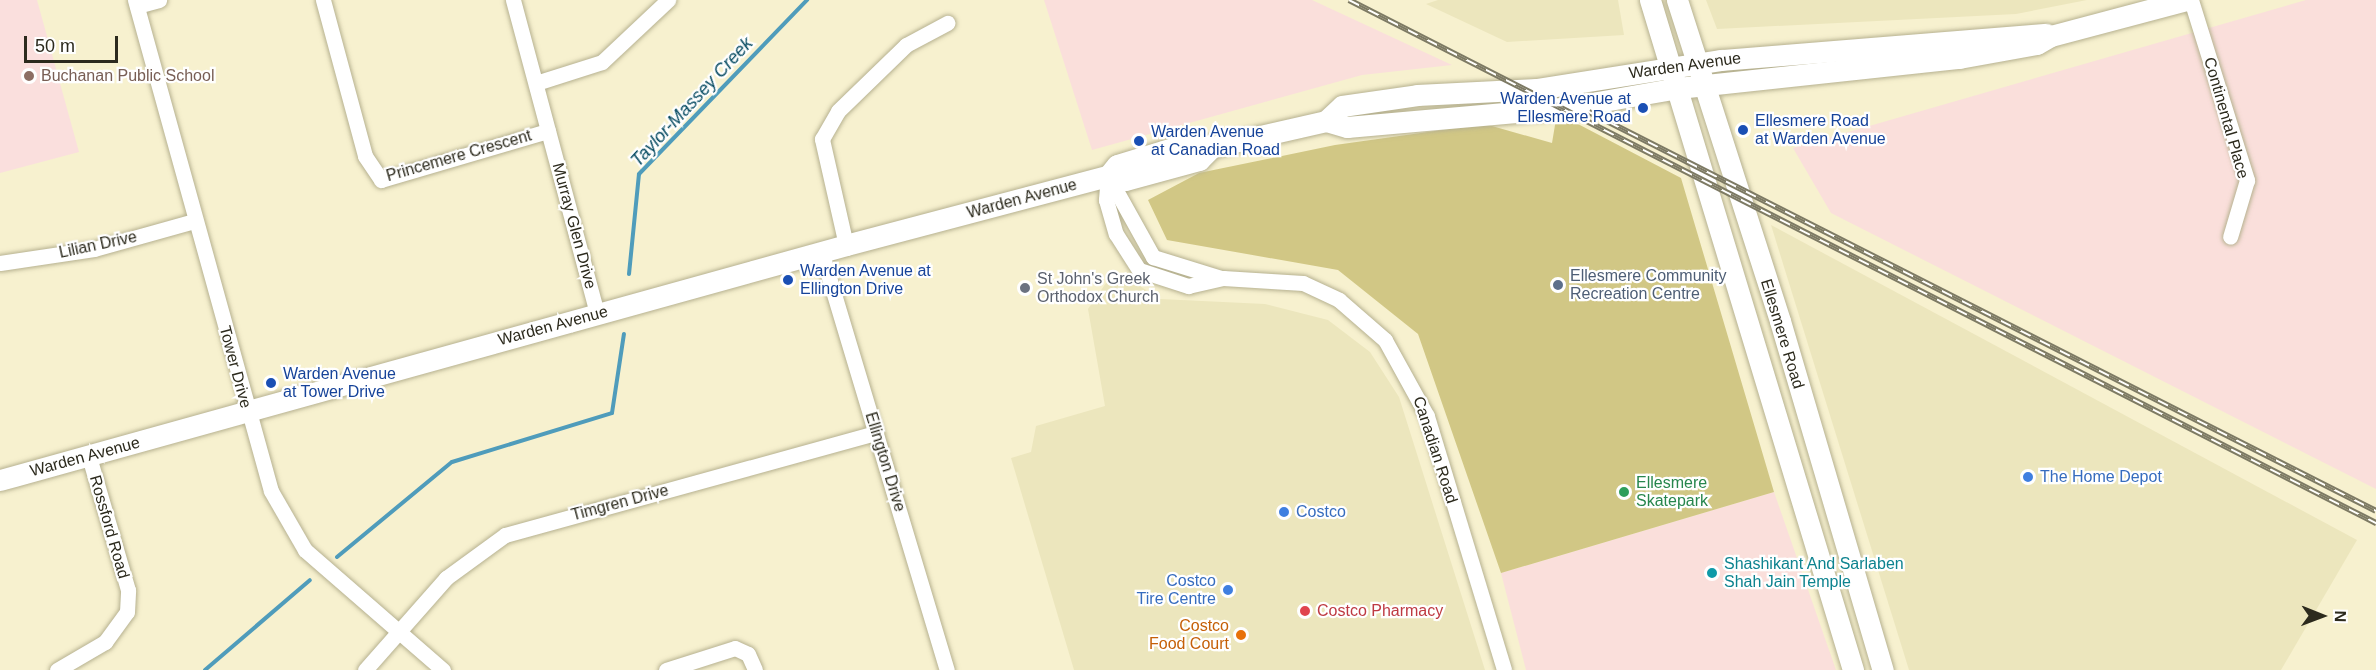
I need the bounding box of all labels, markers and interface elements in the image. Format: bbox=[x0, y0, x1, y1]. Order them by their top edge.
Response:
scale bar bbox=[27, 24, 122, 62]
water label: Taylor-Massey Creek bbox=[626, 33, 758, 171]
text: 50 m bbox=[35, 36, 75, 56]
street label: Warden Avenue bbox=[1627, 49, 1743, 83]
street label: Continental Place bbox=[2199, 55, 2253, 181]
place label: Buchanan Public School bbox=[41, 66, 214, 86]
marker: Buchanan Public School bbox=[22, 69, 36, 83]
place label: Warden Avenue at Ellesmere Road bbox=[1499, 89, 1631, 127]
marker: Warden Avenue at Ellesmere Road bbox=[1636, 101, 1650, 115]
place label: Ellesmere Road at Warden Avenue bbox=[1755, 111, 1887, 149]
place label: Warden Avenue at Canadian Road bbox=[1151, 122, 1280, 160]
marker: Ellesmere Road at Warden Avenue bbox=[1736, 123, 1750, 137]
street label: Princemere Crescent bbox=[384, 126, 534, 186]
marker: Warden Avenue at Canadian Road bbox=[1132, 134, 1146, 148]
street label: Murray Glen Drive bbox=[548, 161, 600, 291]
street label: Warden Avenue bbox=[965, 175, 1079, 223]
street label: Lilian Drive bbox=[57, 227, 139, 263]
place label: Warden Avenue at Ellington Drive bbox=[800, 261, 932, 299]
place label: Ellesmere Community Recreation Centre bbox=[1570, 266, 1726, 304]
place label: St John's Greek Orthodox Church bbox=[1037, 269, 1159, 307]
marker: Warden Avenue at Ellington Drive bbox=[781, 273, 795, 287]
street label: Ellesmere Road bbox=[1756, 277, 1808, 391]
marker: Ellesmere Community Recreation Centre bbox=[1551, 278, 1565, 292]
marker: St John's Greek Orthodox Church bbox=[1018, 281, 1032, 295]
street label: Warden Avenue bbox=[496, 302, 610, 350]
street label: Tower Drive bbox=[215, 324, 255, 410]
place label: Warden Avenue at Tower Drive bbox=[283, 364, 397, 402]
marker: Warden Avenue at Tower Drive bbox=[264, 376, 278, 390]
street label: Canadian Road bbox=[1409, 394, 1461, 506]
street label: Ellington Drive bbox=[861, 410, 909, 514]
street label: Warden Avenue bbox=[28, 433, 142, 481]
place label: The Home Depot bbox=[2040, 467, 2162, 487]
marker: The Home Depot bbox=[2021, 470, 2035, 484]
street label: Rossford Road bbox=[85, 473, 133, 581]
place label: Ellesmere Skatepark bbox=[1636, 473, 1708, 511]
street label: Timgren Drive bbox=[569, 481, 671, 525]
marker: Ellesmere Skatepark bbox=[1617, 485, 1631, 499]
place label: Costco bbox=[1296, 502, 1346, 522]
marker: Costco bbox=[1277, 505, 1291, 519]
place label: Shashikant And Sarlaben Shah Jain Temple bbox=[1724, 554, 1905, 592]
marker: Shashikant And Sarlaben Shah Jain Temple bbox=[1705, 566, 1719, 580]
place label: Costco Tire Centre bbox=[1137, 571, 1216, 609]
marker: Costco Tire Centre bbox=[1221, 583, 1235, 597]
north arrow bbox=[2292, 586, 2352, 646]
place label: Costco Pharmacy bbox=[1317, 601, 1443, 621]
marker: Costco Pharmacy bbox=[1298, 604, 1312, 618]
text: N bbox=[2332, 610, 2349, 622]
place label: Costco Food Court bbox=[1149, 616, 1229, 654]
marker: Costco Food Court bbox=[1234, 628, 1248, 642]

